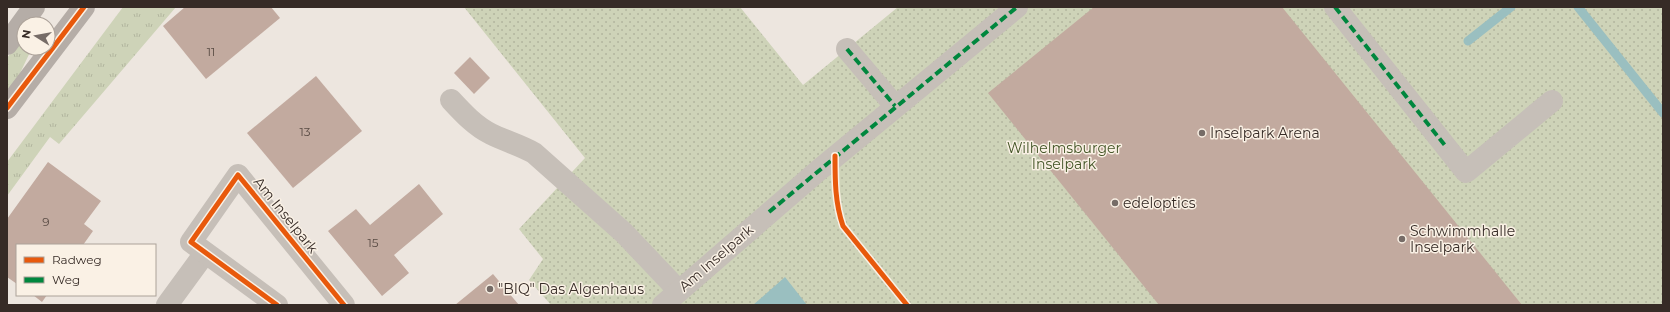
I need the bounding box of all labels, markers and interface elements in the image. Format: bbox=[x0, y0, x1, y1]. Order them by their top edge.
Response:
north arrow bbox=[16, 16, 56, 56]
text: N bbox=[18, 28, 34, 40]
house number: 11 bbox=[207, 44, 215, 59]
house number: 13 bbox=[299, 124, 311, 139]
place label: Inselpark Arena bbox=[1210, 124, 1320, 142]
marker: Inselpark Arena bbox=[1197, 128, 1207, 138]
park label: Wilhelmsburger Inselpark bbox=[1007, 139, 1121, 173]
street label: Am Inselpark bbox=[250, 173, 323, 257]
place label: edeloptics bbox=[1123, 194, 1196, 212]
marker: edeloptics bbox=[1110, 198, 1120, 208]
house number: 9 bbox=[42, 214, 50, 229]
street label: Am Inselpark bbox=[675, 220, 757, 295]
place label: Schwimmhalle Inselpark bbox=[1410, 222, 1515, 256]
marker: Schwimmhalle Inselpark bbox=[1397, 234, 1407, 244]
house number: 15 bbox=[367, 235, 379, 250]
legend bbox=[16, 244, 156, 296]
text: Radweg bbox=[52, 252, 102, 267]
text: Weg bbox=[52, 272, 80, 287]
place label: "BIQ" Das Algenhaus bbox=[498, 280, 644, 298]
marker: "BIQ" Das Algenhaus bbox=[485, 284, 495, 294]

